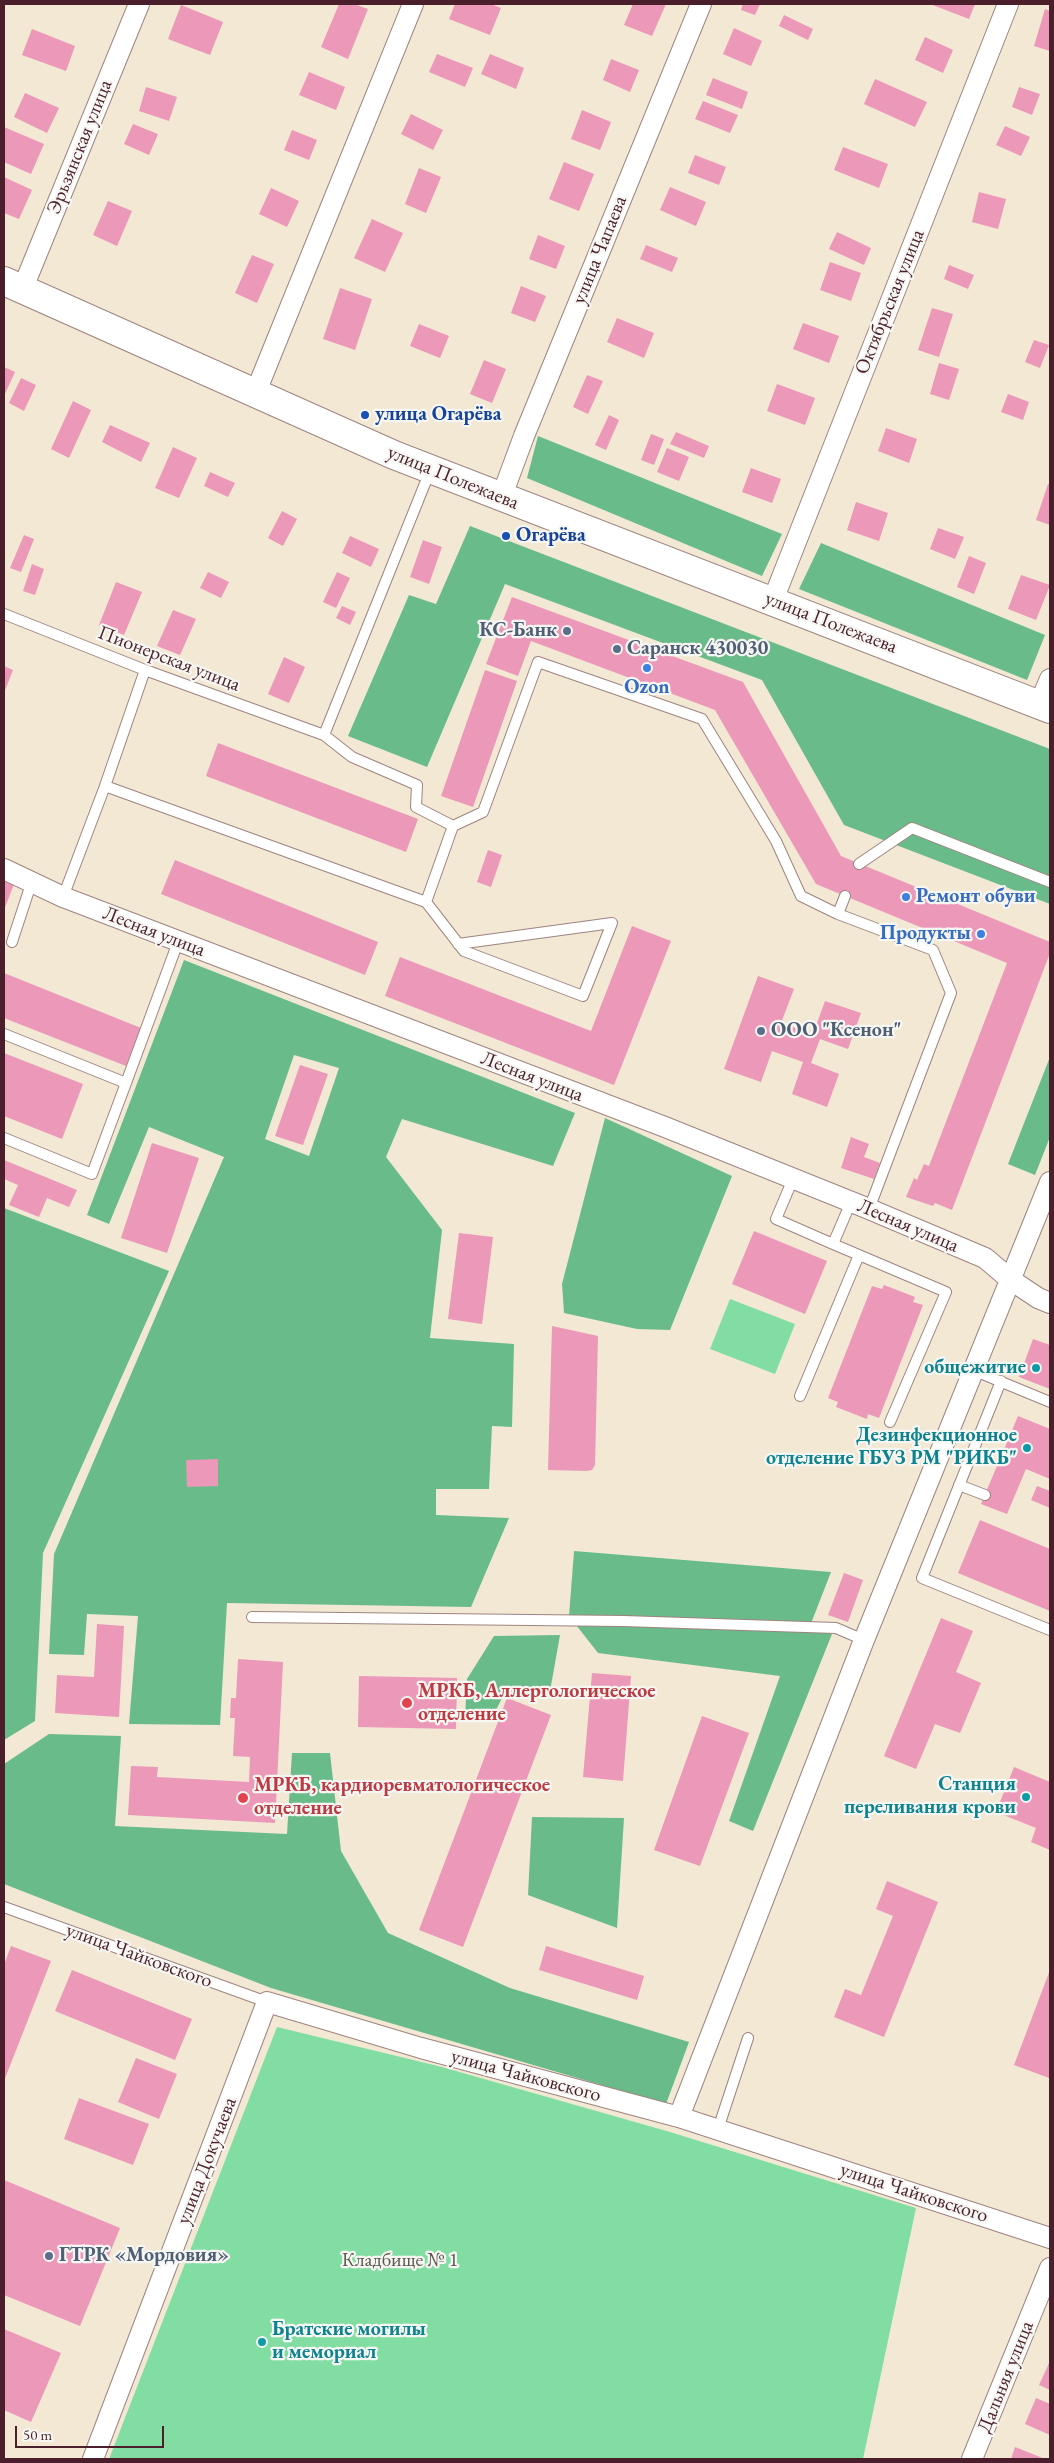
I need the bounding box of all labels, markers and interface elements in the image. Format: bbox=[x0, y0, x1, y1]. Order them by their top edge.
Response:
street label: Эрьзянская улица bbox=[42, 76, 118, 218]
street label: улица Чапаева bbox=[567, 192, 633, 308]
street label: Октябрьская улица bbox=[850, 226, 930, 378]
place label: улица Огарёва bbox=[375, 403, 501, 427]
marker: улица Огарёва bbox=[359, 409, 371, 421]
street label: улица Полежаева bbox=[384, 441, 522, 515]
place label: Огарёва bbox=[516, 524, 586, 548]
marker: Огарёва bbox=[500, 530, 512, 542]
street label: улица Полежаева bbox=[761, 587, 901, 659]
place label: КС-Банк bbox=[479, 619, 557, 643]
street label: Пионерская улица bbox=[95, 621, 243, 697]
marker: КС-Банк bbox=[561, 625, 573, 637]
place label: Саранск 430030 bbox=[627, 637, 768, 661]
marker: Саранск 430030 bbox=[611, 643, 623, 655]
marker: Ozon bbox=[641, 662, 653, 674]
place label: Ozon bbox=[624, 676, 670, 700]
place label: Ремонт обуви bbox=[916, 885, 1035, 909]
marker: Ремонт обуви bbox=[900, 891, 912, 903]
street label: Лесная улица bbox=[99, 901, 209, 963]
place label: Продукты bbox=[880, 922, 971, 946]
marker: Продукты bbox=[975, 928, 987, 940]
place label: ООО "Ксенон" bbox=[771, 1019, 901, 1043]
marker: ООО "Ксенон" bbox=[755, 1025, 767, 1037]
street label: Лесная улица bbox=[477, 1046, 587, 1108]
street label: Лесная улица bbox=[854, 1194, 962, 1258]
place label: общежитие bbox=[924, 1356, 1026, 1380]
marker: общежитие bbox=[1030, 1362, 1042, 1374]
place label: Дезинфекционное отделение ГБУЗ РМ "РИКБ" bbox=[766, 1424, 1017, 1471]
marker: Дезинфекционное отделение ГБУЗ РМ "РИКБ" bbox=[1021, 1442, 1033, 1454]
place label: МРКБ, Аллергологическое отделение bbox=[418, 1680, 656, 1727]
marker: МРКБ, Аллергологическое отделение bbox=[400, 1696, 414, 1710]
place label: Станция переливания крови bbox=[844, 1773, 1016, 1820]
place label: МРКБ, кардиоревматологическое отделение bbox=[254, 1774, 550, 1821]
marker: МРКБ, кардиоревматологическое отделение bbox=[236, 1791, 250, 1805]
marker: Станция переливания крови bbox=[1020, 1791, 1032, 1803]
street label: улица Чайковского bbox=[62, 1918, 216, 1994]
street label: улица Чайковского bbox=[448, 2044, 604, 2108]
street label: улица Докучаева bbox=[172, 2094, 242, 2228]
street label: улица Чайковского bbox=[837, 2158, 991, 2228]
place label: ГТРК «Мордовия» bbox=[59, 2244, 229, 2268]
park label: Кладбище № 1 bbox=[342, 2249, 458, 2273]
marker: ГТРК «Мордовия» bbox=[43, 2250, 55, 2262]
place label: Братские могилы и мемориал bbox=[272, 2318, 426, 2365]
street label: Дальняя улица bbox=[973, 2318, 1039, 2436]
marker: Братские могилы и мемориал bbox=[256, 2336, 268, 2348]
scale bar bbox=[18, 2416, 166, 2448]
text: 50 m bbox=[23, 2425, 52, 2444]

